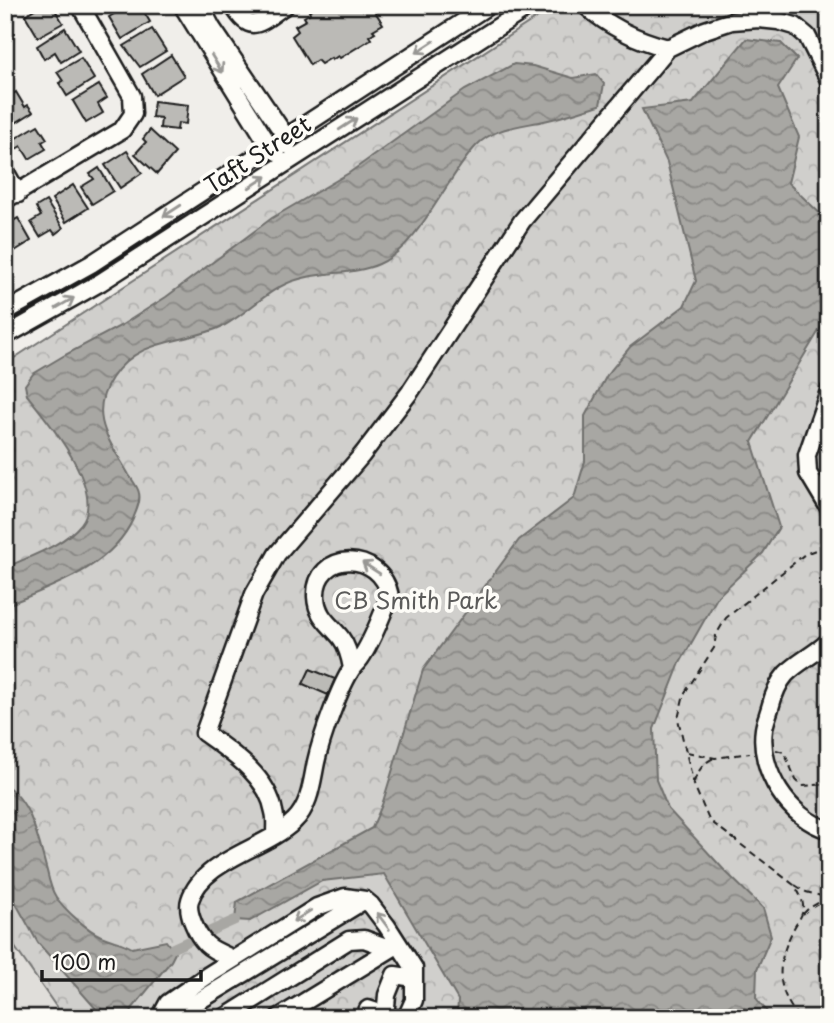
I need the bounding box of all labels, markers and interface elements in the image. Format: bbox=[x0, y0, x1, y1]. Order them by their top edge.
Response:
one-way arrow bbox=[416, 39, 435, 54]
one-way arrow bbox=[211, 53, 225, 73]
street label: Taft Street bbox=[197, 106, 318, 201]
one-way arrow bbox=[338, 117, 357, 131]
one-way arrow bbox=[247, 175, 267, 189]
one-way arrow bbox=[163, 204, 182, 219]
one-way arrow bbox=[54, 296, 74, 310]
one-way arrow bbox=[362, 561, 381, 576]
park label: CB Smith Park bbox=[334, 582, 498, 617]
one-way arrow bbox=[292, 910, 312, 924]
one-way arrow bbox=[376, 912, 391, 931]
scale bar bbox=[42, 939, 201, 983]
text: 100 m bbox=[52, 945, 116, 977]

